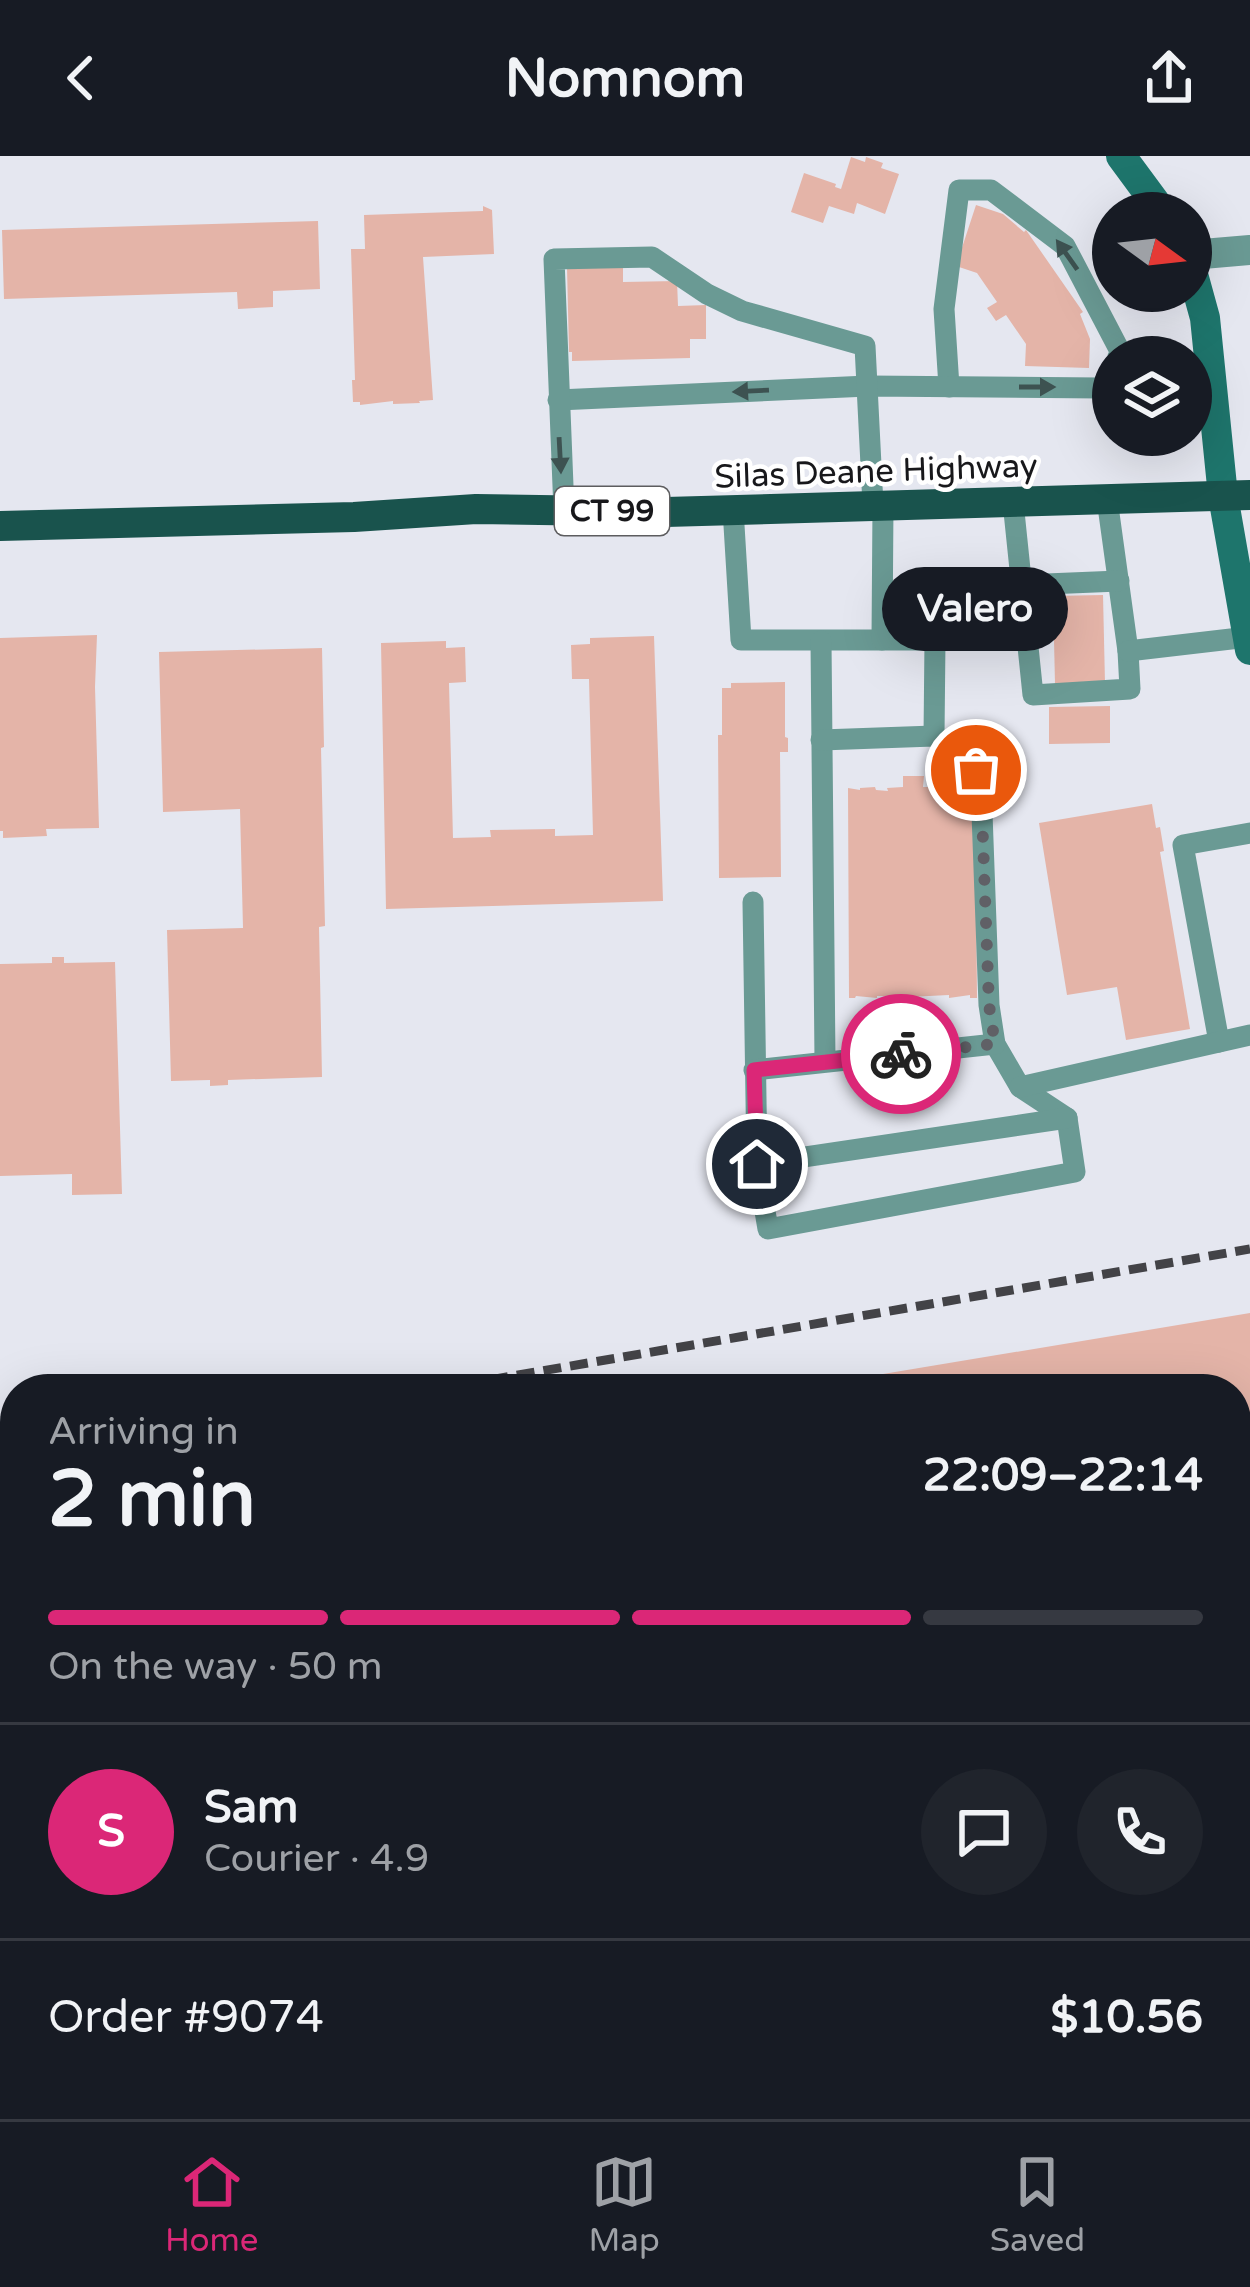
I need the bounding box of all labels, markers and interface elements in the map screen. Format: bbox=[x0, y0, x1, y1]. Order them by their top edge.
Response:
icon: back bbox=[48, 45, 114, 111]
icon: share bbox=[1136, 45, 1202, 111]
text: Nomnom bbox=[505, 46, 745, 111]
north arrow bbox=[1092, 192, 1212, 312]
map controls bbox=[1092, 192, 1212, 456]
one-way arrow bbox=[1056, 239, 1079, 271]
button: layers bbox=[1092, 336, 1212, 456]
one-way arrow bbox=[1019, 377, 1057, 397]
one-way arrow bbox=[731, 382, 769, 401]
one-way arrow bbox=[551, 437, 570, 474]
street label: Silas Deane Highway bbox=[714, 446, 1038, 497]
road number: CT 99 bbox=[555, 487, 669, 535]
callout: Valero bbox=[883, 566, 1069, 650]
text: Valero bbox=[917, 585, 1033, 632]
pin bbox=[925, 719, 1027, 821]
icon: bag bbox=[943, 737, 1009, 803]
courier bbox=[841, 994, 961, 1114]
icon: bike bbox=[868, 1021, 934, 1087]
pin bbox=[706, 1113, 808, 1215]
icon: home bbox=[724, 1131, 790, 1197]
text: Arriving in bbox=[48, 1408, 239, 1455]
text: 22:09–22:14 bbox=[923, 1449, 1203, 1503]
text: 2 min bbox=[48, 1453, 256, 1547]
text: On the way · 50 m bbox=[48, 1643, 383, 1690]
button: chat bbox=[921, 1769, 1047, 1895]
button: phone bbox=[1077, 1769, 1203, 1895]
text: Sam bbox=[204, 1781, 298, 1835]
text: S bbox=[97, 1805, 125, 1859]
text: Courier · 4.9 bbox=[204, 1835, 429, 1882]
text: Order #9074 bbox=[48, 1991, 324, 2045]
text: $10.56 bbox=[1051, 1991, 1203, 2045]
tab: Home bbox=[165, 2149, 258, 2260]
tab: Map bbox=[588, 2149, 660, 2260]
tab: Saved bbox=[990, 2149, 1085, 2260]

